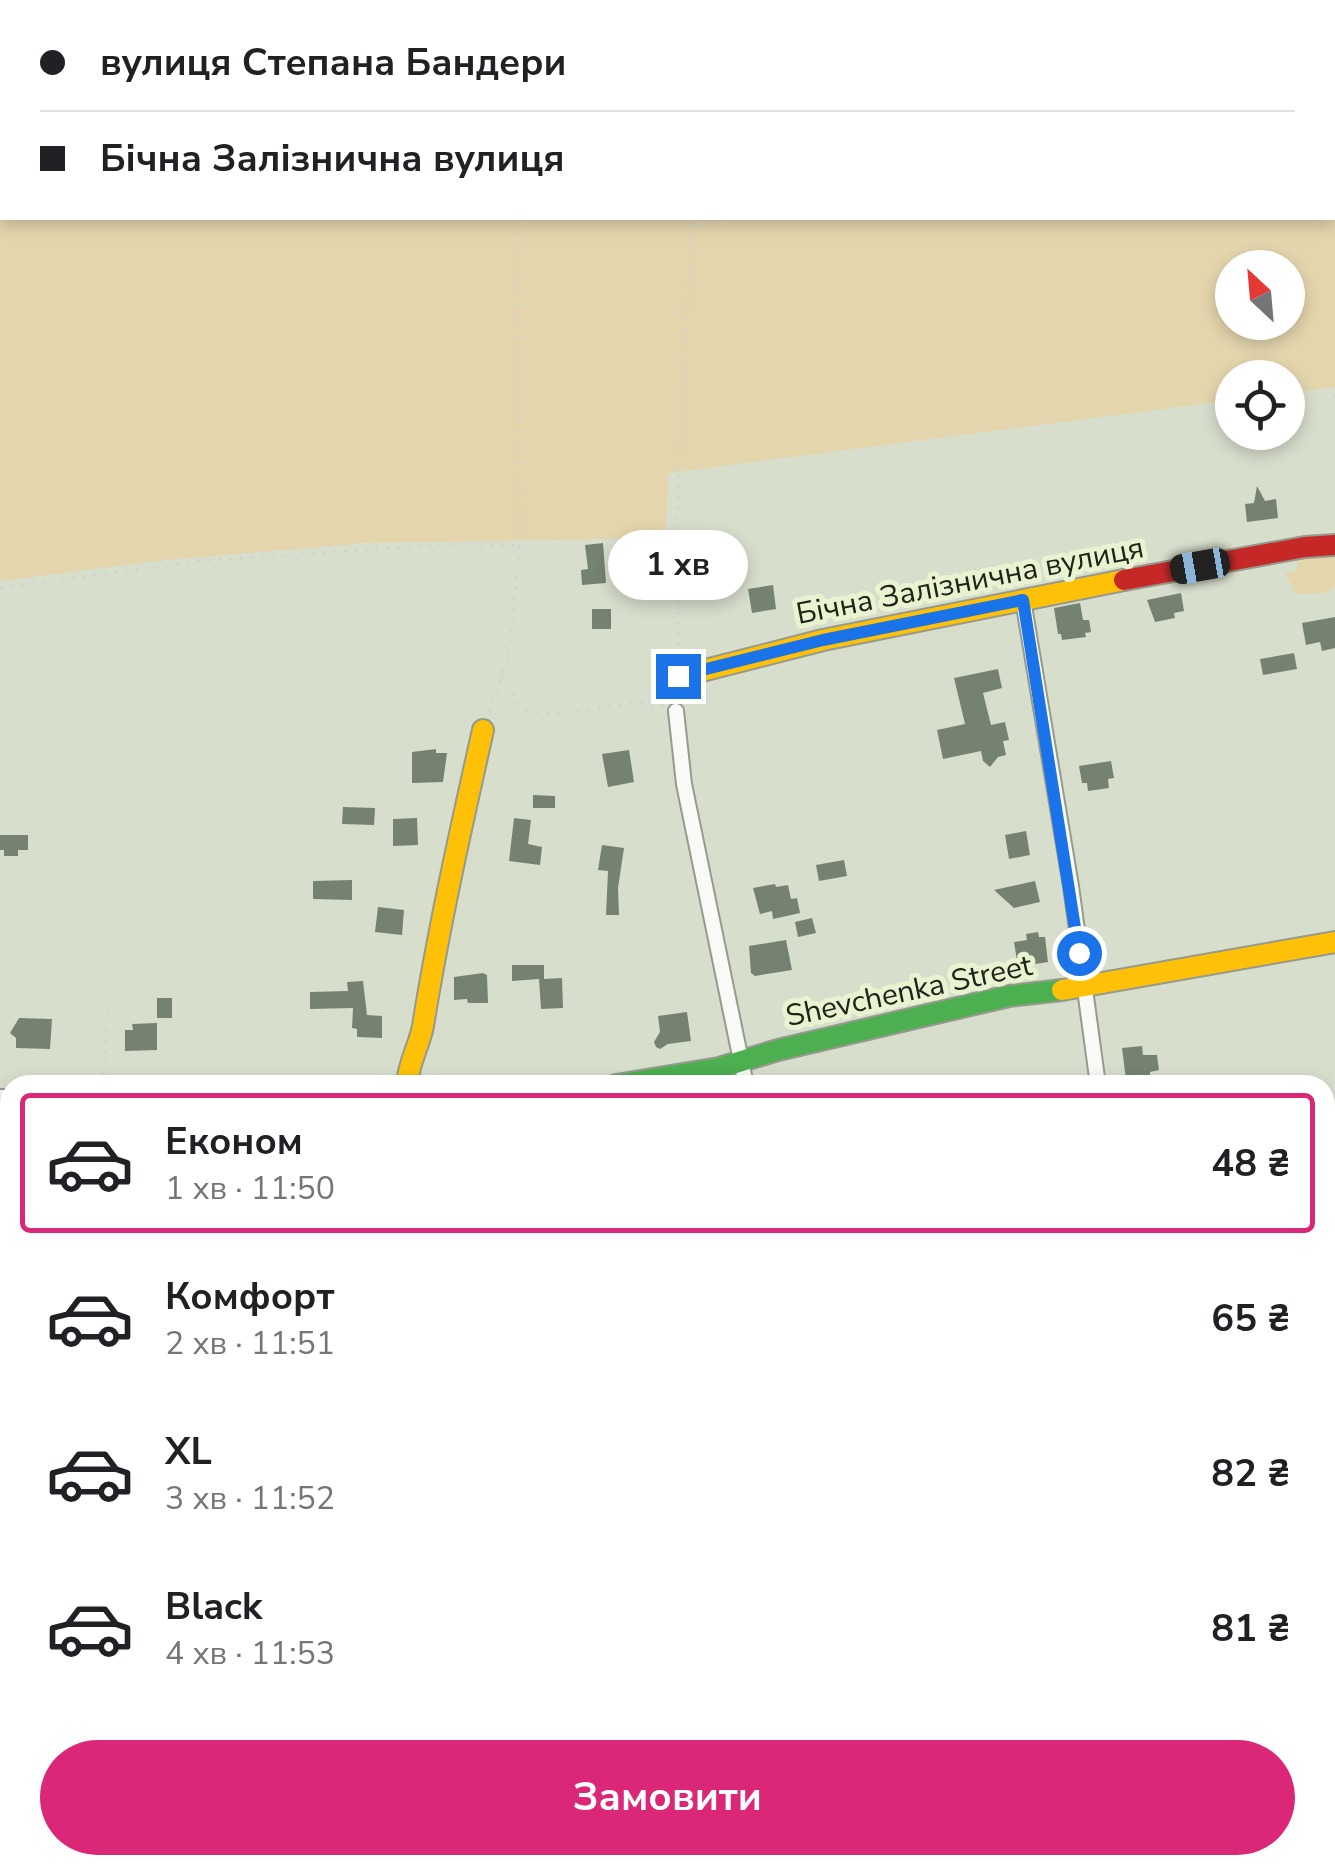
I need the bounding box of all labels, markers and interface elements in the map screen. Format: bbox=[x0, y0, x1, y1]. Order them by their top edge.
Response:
text: вулиця Степана Бандери bbox=[100, 37, 566, 88]
text: Бічна Залізнична вулиця bbox=[100, 133, 564, 184]
north arrow bbox=[1215, 250, 1305, 340]
map controls bbox=[1215, 250, 1305, 450]
button: locate bbox=[1215, 360, 1305, 450]
street label: Бічна Залізнична вулиця bbox=[793, 527, 1147, 635]
callout: 1 хв bbox=[608, 531, 748, 601]
text: 1 хв bbox=[646, 543, 710, 586]
car bbox=[1168, 546, 1232, 586]
route end bbox=[656, 654, 701, 699]
route start bbox=[1057, 931, 1102, 976]
street label: Shevchenka Street bbox=[782, 945, 1036, 1037]
text: Економ bbox=[165, 1116, 303, 1167]
icon: car bbox=[45, 1118, 135, 1208]
text: 48 ₴ bbox=[1211, 1138, 1290, 1189]
text: 1 хв · 11:50 bbox=[165, 1167, 335, 1210]
text: Комфорт bbox=[165, 1271, 334, 1322]
icon: car bbox=[45, 1273, 135, 1363]
text: 65 ₴ bbox=[1211, 1293, 1290, 1344]
text: 2 хв · 11:51 bbox=[165, 1322, 335, 1365]
text: XL bbox=[165, 1426, 212, 1477]
icon: car bbox=[45, 1428, 135, 1518]
text: 82 ₴ bbox=[1211, 1448, 1290, 1499]
text: 3 хв · 11:52 bbox=[165, 1477, 335, 1520]
text: Black bbox=[165, 1581, 262, 1632]
icon: car bbox=[45, 1583, 135, 1673]
text: 81 ₴ bbox=[1211, 1603, 1290, 1654]
text: 4 хв · 11:53 bbox=[165, 1632, 335, 1675]
button: Замовити bbox=[40, 1740, 1295, 1855]

